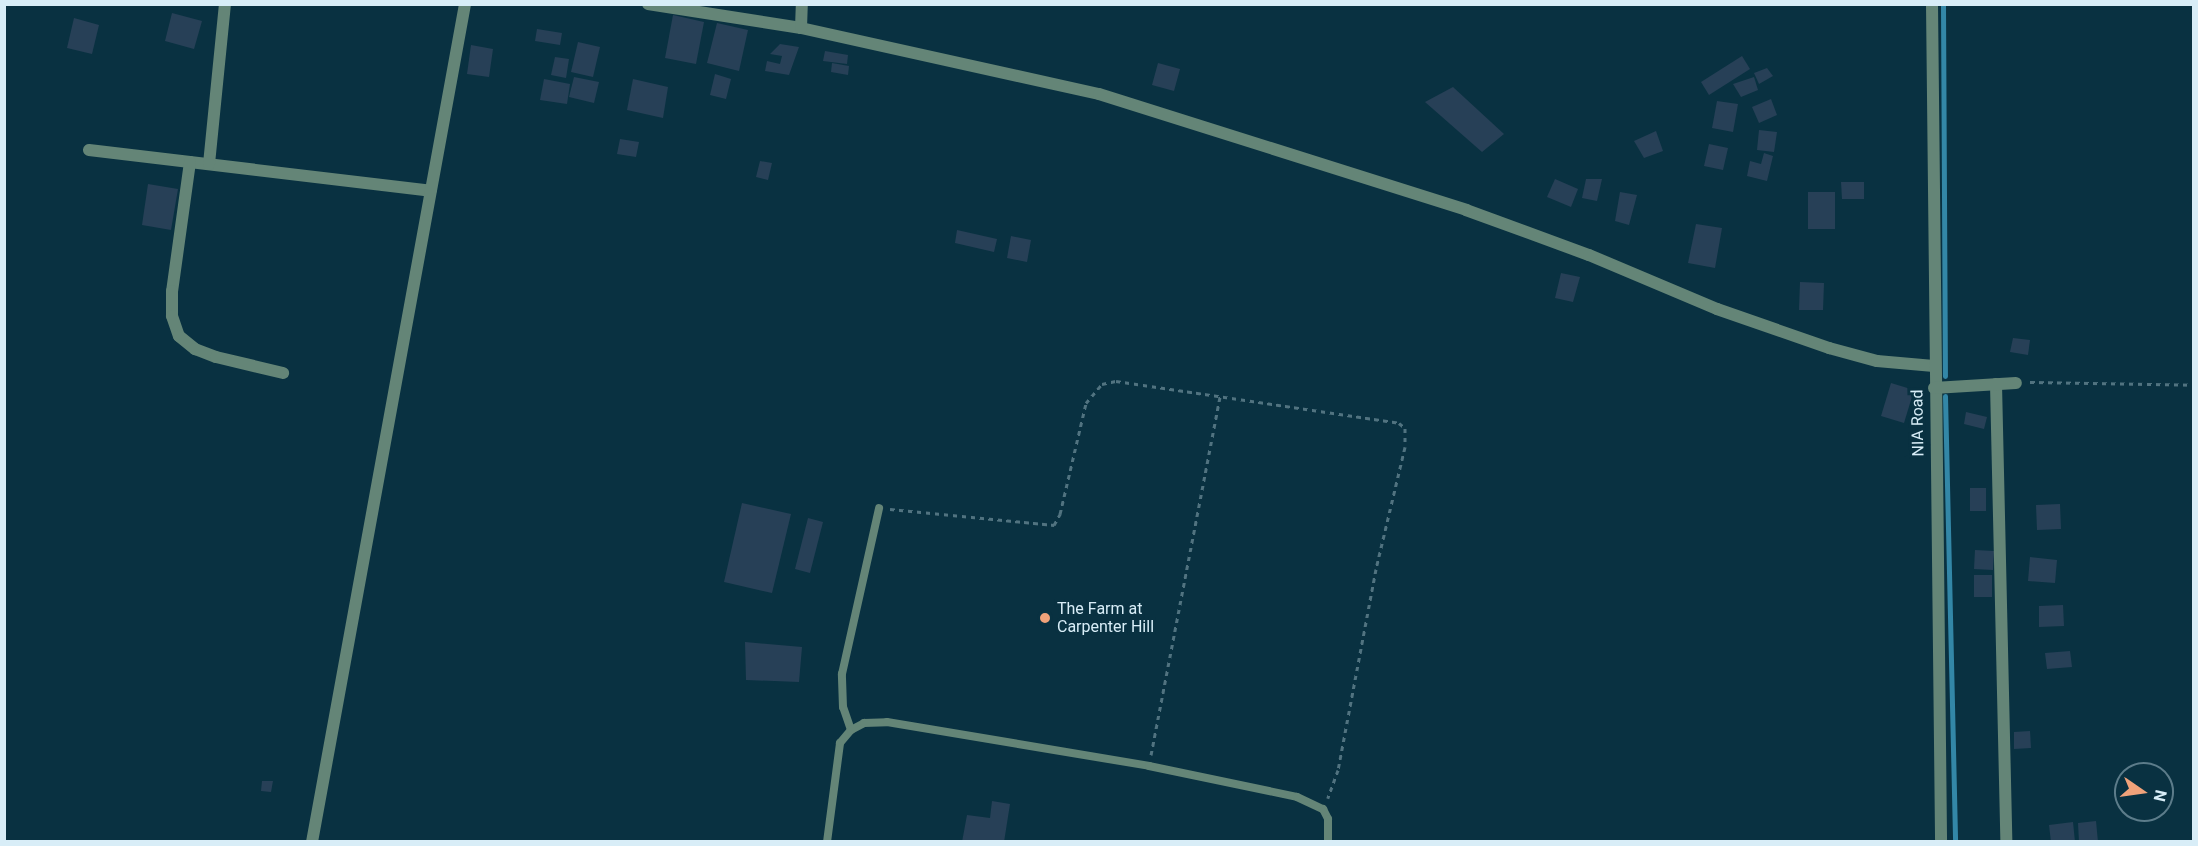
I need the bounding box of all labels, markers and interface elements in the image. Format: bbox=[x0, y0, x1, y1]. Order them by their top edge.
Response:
street label: NIA Road bbox=[1908, 389, 1928, 457]
place label: The Farm at Carpenter Hill bbox=[1057, 599, 1154, 637]
marker: The Farm at Carpenter Hill bbox=[1038, 611, 1052, 625]
north arrow bbox=[2114, 762, 2174, 822]
text: N bbox=[2150, 788, 2171, 803]

